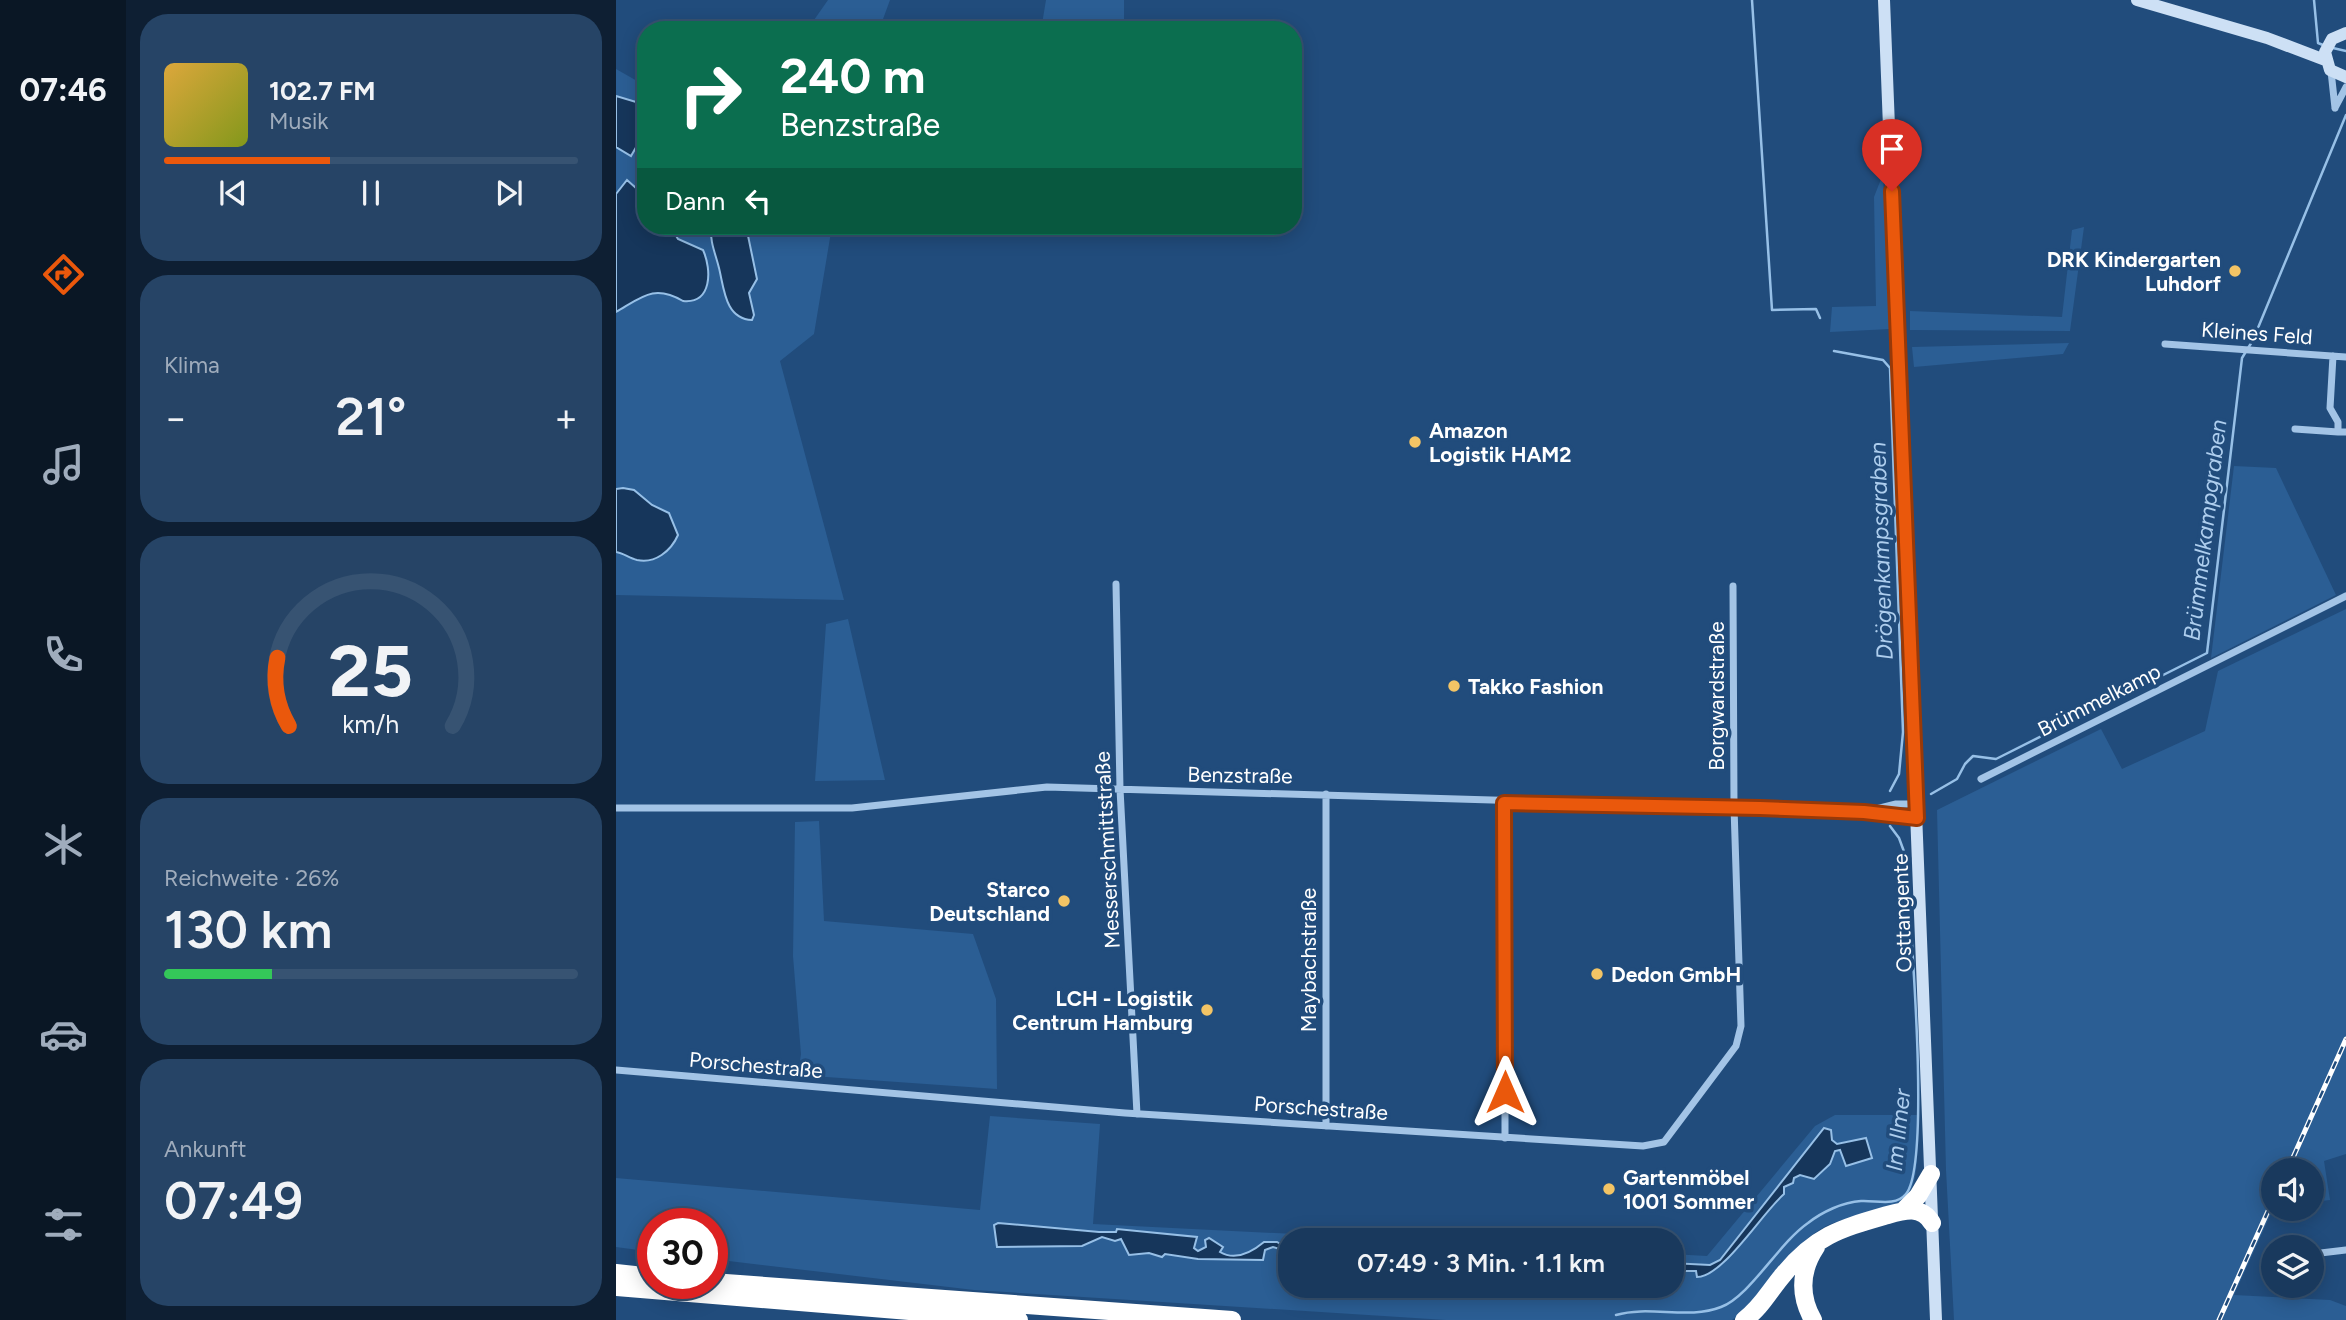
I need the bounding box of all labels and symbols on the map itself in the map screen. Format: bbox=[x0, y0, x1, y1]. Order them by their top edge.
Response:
pin bbox=[1862, 119, 1922, 191]
place label: DRK Kindergarten Luhdorf bbox=[2047, 247, 2222, 296]
marker: DRK Kindergarten Luhdorf bbox=[2227, 263, 2243, 279]
street label: Kleines Feld bbox=[2200, 317, 2314, 349]
place label: Amazon Logistik HAM2 bbox=[1429, 418, 1572, 467]
water label: Brümmelkampgraben bbox=[2178, 418, 2232, 642]
marker: Amazon Logistik HAM2 bbox=[1407, 434, 1423, 450]
water label: Drögenkampsgraben bbox=[1863, 441, 1899, 660]
street label: Borgwardstraße bbox=[1704, 621, 1729, 771]
street label: Brümmelkamp bbox=[2033, 658, 2165, 742]
place label: Takko Fashion bbox=[1468, 674, 1603, 699]
marker: Takko Fashion bbox=[1446, 678, 1462, 694]
street label: Messerschmittstraße bbox=[1089, 751, 1125, 949]
street label: Benzstraße bbox=[1187, 762, 1293, 788]
street label: Osttangente bbox=[1887, 853, 1917, 973]
place label: Starco Deutschland bbox=[929, 877, 1050, 926]
street label: Maybachstraße bbox=[1296, 888, 1321, 1032]
marker: Starco Deutschland bbox=[1056, 893, 1072, 909]
place label: Dedon GmbH bbox=[1611, 962, 1741, 987]
marker: Dedon GmbH bbox=[1589, 966, 1605, 982]
place label: LCH - Logistik Centrum Hamburg bbox=[1012, 986, 1194, 1035]
marker: LCH - Logistik Centrum Hamburg bbox=[1199, 1002, 1215, 1018]
street label: Porschestraße bbox=[688, 1047, 824, 1083]
position arrow bbox=[1468, 1055, 1542, 1129]
water label: Im Ilmer bbox=[1880, 1086, 1916, 1173]
street label: Porschestraße bbox=[1253, 1091, 1389, 1125]
place label: Gartenmöbel 1001 Sommer bbox=[1623, 1165, 1754, 1214]
marker: Gartenmöbel 1001 Sommer bbox=[1601, 1181, 1617, 1197]
speed limit sign: 30 bbox=[637, 1208, 728, 1299]

